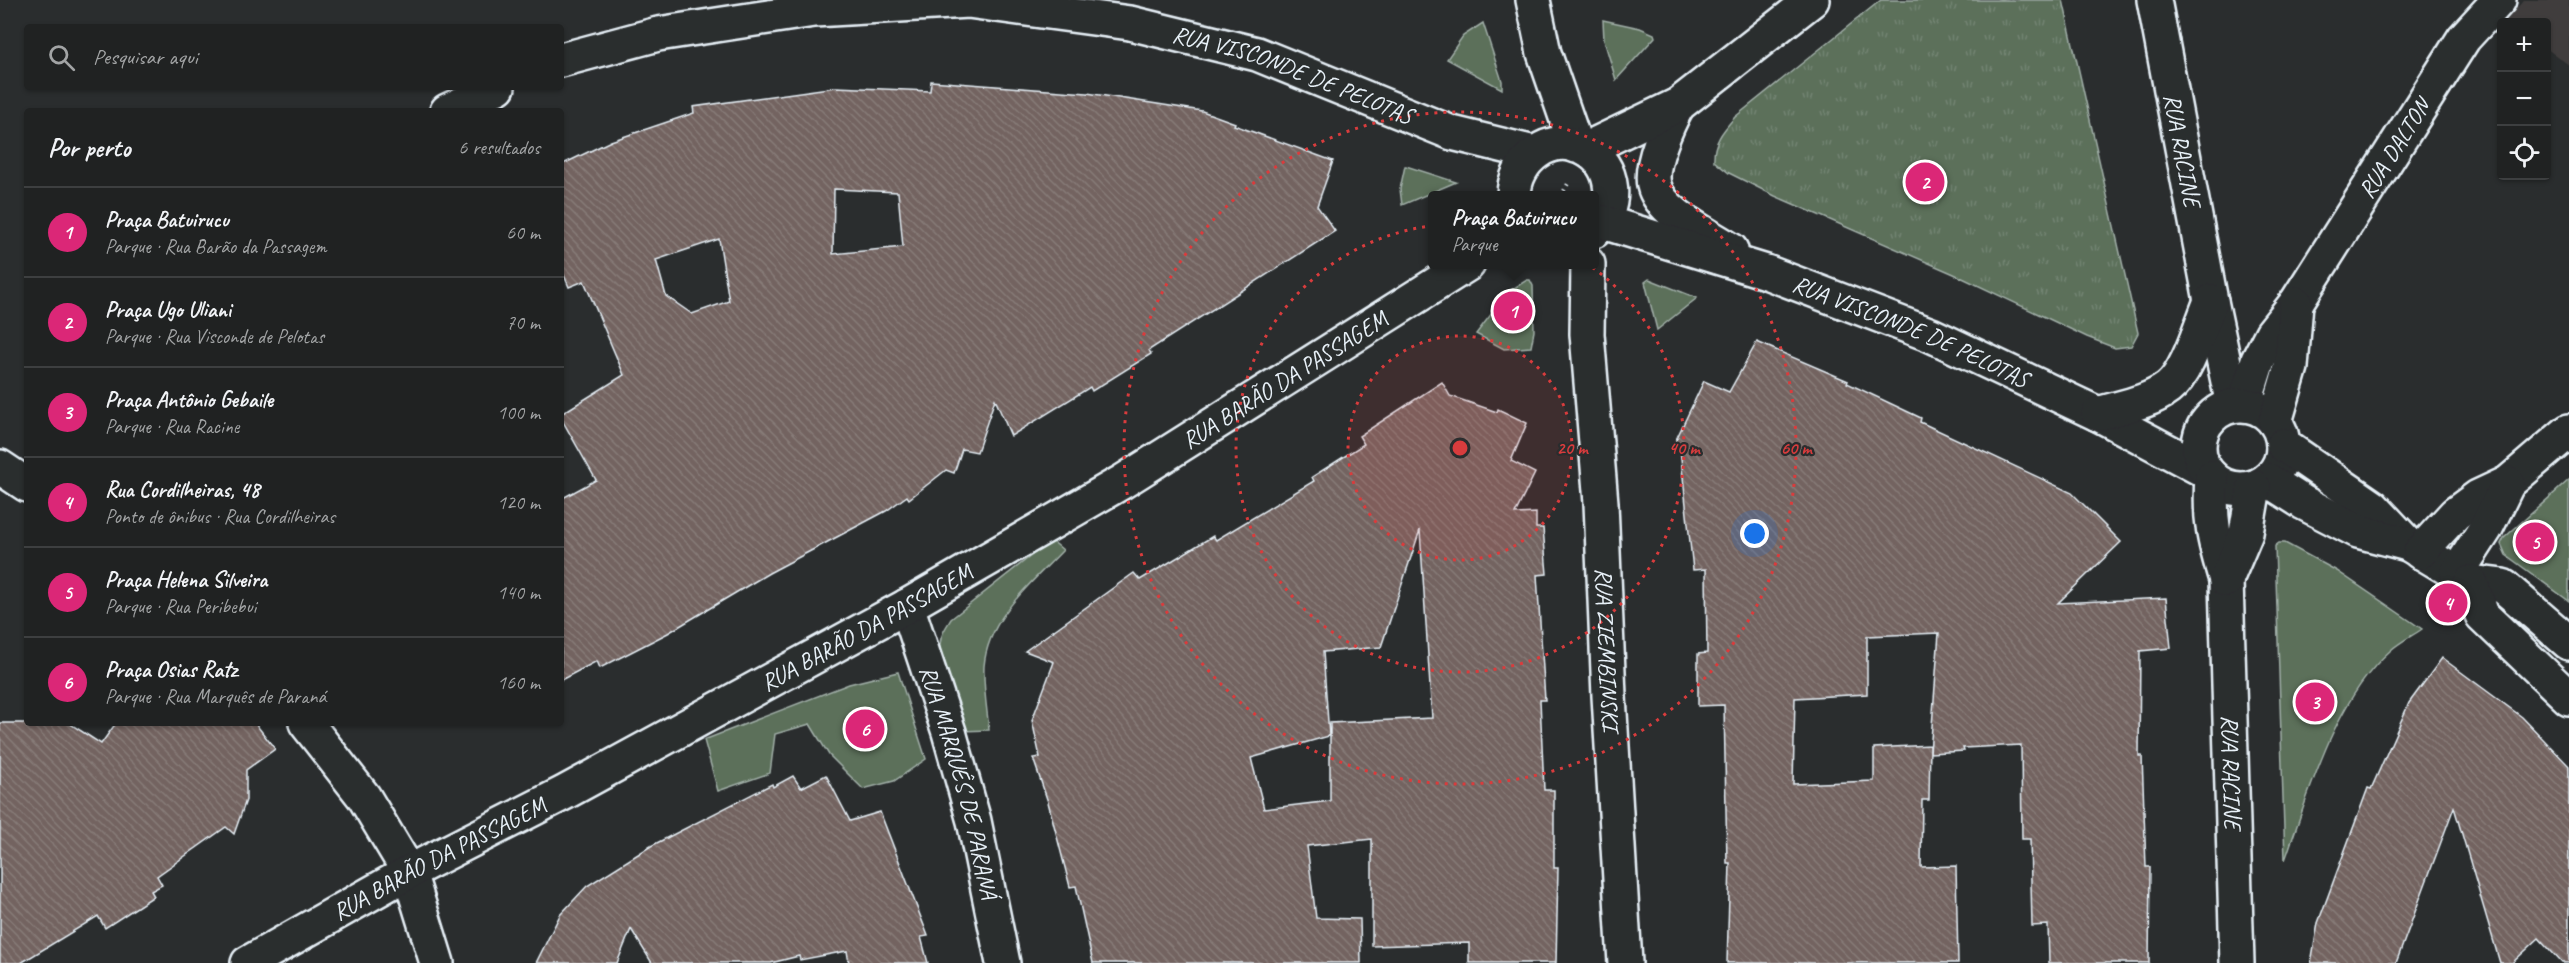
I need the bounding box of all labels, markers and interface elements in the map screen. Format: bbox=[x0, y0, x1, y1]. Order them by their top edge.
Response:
map controls bbox=[2497, 18, 2551, 180]
button: + bbox=[2497, 18, 2551, 72]
street label: RUA VISCONDE DE PELOTAS bbox=[1170, 19, 1420, 132]
search box bbox=[24, 24, 564, 90]
icon: search bbox=[45, 41, 78, 74]
text: Pesquisar aqui bbox=[93, 43, 198, 71]
button: − bbox=[2497, 72, 2551, 126]
street label: RUA DALTON bbox=[2351, 90, 2438, 204]
street label: RUA RACINE bbox=[2157, 91, 2208, 212]
button: locate bbox=[2497, 126, 2551, 180]
text: Por perto bbox=[48, 131, 130, 164]
text: 6 resultados bbox=[458, 135, 540, 160]
pin: 2 bbox=[1906, 160, 1944, 204]
popup bbox=[1428, 191, 1599, 269]
text: Praça Batuirucu bbox=[1452, 204, 1575, 232]
text: Praça Batuirucu bbox=[105, 206, 229, 234]
text: 1 bbox=[63, 220, 72, 245]
text: 60 m bbox=[506, 220, 540, 245]
text: Parque bbox=[1452, 232, 1498, 257]
text: Parque · Rua Barão da Passagem bbox=[105, 234, 327, 259]
street label: RUA VISCONDE DE PELOTAS bbox=[1789, 269, 2037, 396]
pin: 1 bbox=[1494, 288, 1532, 334]
text: Praça Ugo Uliani bbox=[105, 296, 231, 324]
street label: RUA BARÃO DA PASSAGEM bbox=[1176, 303, 1394, 455]
text: 2 bbox=[63, 310, 72, 335]
text: 70 m bbox=[506, 310, 540, 335]
text: Parque · Rua Visconde de Pelotas bbox=[105, 324, 324, 349]
text: Praça Antônio Gebaile bbox=[105, 386, 273, 414]
text: 3 bbox=[63, 400, 72, 425]
text: 100 m bbox=[497, 400, 540, 425]
text: Parque · Rua Racine bbox=[105, 414, 239, 439]
text: 20 m bbox=[1557, 437, 1589, 459]
text: 40 m bbox=[1669, 437, 1701, 459]
text: 60 m bbox=[1780, 437, 1813, 459]
centre of rings bbox=[1450, 438, 1470, 458]
text: Rua Cordilheiras, 48 bbox=[105, 476, 260, 504]
text: 4 bbox=[63, 490, 72, 515]
text: 120 m bbox=[497, 490, 540, 515]
text: Ponto de ônibus · Rua Cordilheiras bbox=[105, 504, 335, 529]
your location bbox=[1740, 519, 1769, 548]
pin: 5 bbox=[2516, 520, 2554, 564]
street label: RUA BARÃO DA PASSAGEM bbox=[756, 556, 979, 698]
text: Praça Helena Silveira bbox=[105, 566, 267, 594]
street label: RUA ZIEMBINSKI bbox=[1589, 567, 1626, 736]
text: 5 bbox=[63, 580, 72, 605]
text: 140 m bbox=[497, 580, 540, 605]
pin: 4 bbox=[2428, 580, 2468, 626]
text: Parque · Rua Peribebui bbox=[105, 594, 256, 619]
text: Praça Osias Ratz bbox=[105, 656, 237, 684]
street label: RUA MARQUÊS DE PARANÁ bbox=[913, 662, 1005, 904]
text: 6 bbox=[63, 670, 72, 695]
text: 160 m bbox=[497, 670, 540, 695]
pin: 3 bbox=[2296, 680, 2334, 724]
text: Parque · Rua Marquês de Paraná bbox=[105, 684, 326, 709]
pin: 6 bbox=[846, 706, 884, 752]
street label: RUA RACINE bbox=[2215, 714, 2248, 833]
street label: RUA BARÃO DA PASSAGEM bbox=[327, 789, 553, 927]

